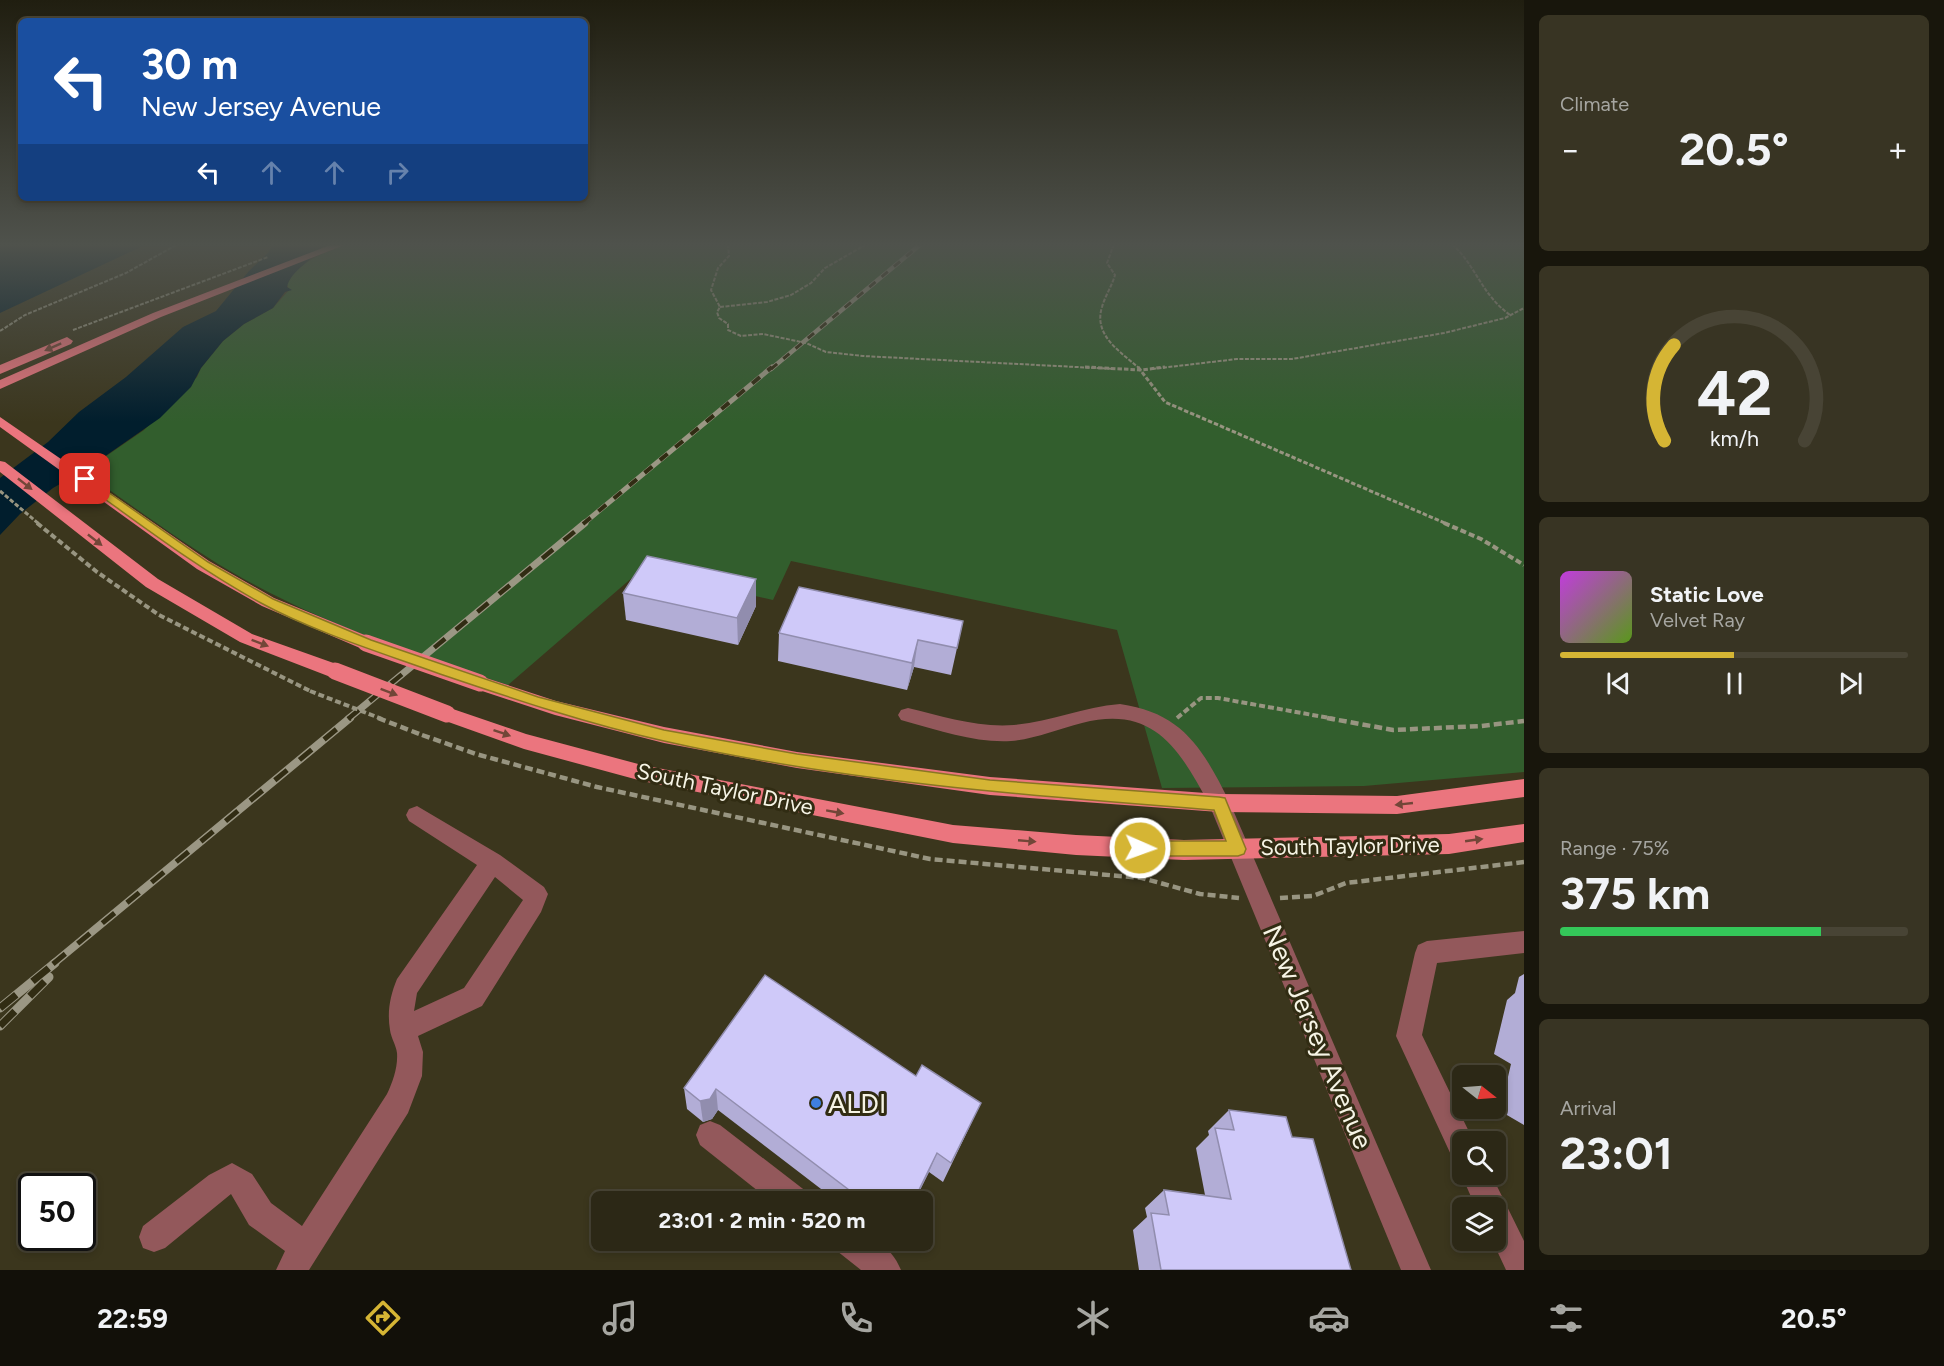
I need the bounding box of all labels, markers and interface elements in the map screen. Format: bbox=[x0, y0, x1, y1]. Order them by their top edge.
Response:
text: 30 m bbox=[141, 39, 238, 90]
icon: left bbox=[42, 42, 120, 120]
text: New Jersey Avenue bbox=[141, 90, 381, 123]
text: Climate bbox=[1560, 92, 1629, 116]
text: 20.5° bbox=[1679, 122, 1789, 176]
text: − bbox=[1560, 130, 1581, 169]
text: + bbox=[1887, 130, 1908, 169]
icon: left bbox=[192, 156, 225, 189]
icon: ahead bbox=[255, 156, 288, 189]
icon: ahead bbox=[318, 156, 351, 189]
icon: right bbox=[381, 156, 414, 189]
one-way arrow bbox=[45, 342, 62, 351]
text: 42 bbox=[1696, 356, 1772, 431]
text: km/h bbox=[1710, 426, 1758, 451]
pin bbox=[59, 453, 110, 504]
icon: arrive bbox=[68, 462, 101, 495]
one-way arrow bbox=[17, 478, 33, 490]
one-way arrow bbox=[88, 534, 103, 546]
text: Static Love bbox=[1650, 581, 1764, 608]
text: Velvet Ray bbox=[1650, 608, 1745, 632]
one-way arrow bbox=[251, 639, 269, 648]
icon: previous bbox=[1602, 667, 1635, 700]
icon: pause bbox=[1718, 667, 1751, 700]
icon: next bbox=[1834, 667, 1867, 700]
one-way arrow bbox=[381, 688, 399, 698]
one-way arrow bbox=[493, 729, 511, 739]
street label: South Taylor Drive bbox=[634, 757, 816, 821]
one-way arrow bbox=[1394, 799, 1413, 809]
one-way arrow bbox=[825, 808, 844, 817]
position arrow bbox=[1108, 816, 1172, 880]
street label: South Taylor Drive bbox=[1260, 831, 1440, 861]
one-way arrow bbox=[1018, 836, 1037, 846]
one-way arrow bbox=[1464, 836, 1483, 845]
text: Range · 75% bbox=[1560, 836, 1669, 860]
text: 375 km bbox=[1560, 866, 1710, 920]
street label: New Jersey Avenue bbox=[1256, 920, 1380, 1154]
north arrow bbox=[1452, 1065, 1506, 1119]
map controls bbox=[1452, 1065, 1506, 1251]
place label: ALDI bbox=[828, 1087, 886, 1120]
marker: ALDI bbox=[809, 1096, 823, 1110]
text: Arrival bbox=[1560, 1096, 1616, 1120]
text: 23:01 bbox=[1560, 1126, 1673, 1180]
button: search bbox=[1452, 1131, 1506, 1185]
speed limit sign: 50 bbox=[18, 1173, 96, 1251]
button: layers bbox=[1452, 1197, 1506, 1251]
text: 23:01 · 2 min · 520 m bbox=[658, 1207, 866, 1234]
icon: directions bbox=[362, 1297, 404, 1339]
icon: music bbox=[599, 1297, 641, 1339]
icon: phone bbox=[835, 1297, 877, 1339]
icon: climate bbox=[1072, 1297, 1114, 1339]
icon: car bbox=[1308, 1297, 1350, 1339]
icon: filters bbox=[1545, 1297, 1587, 1339]
text: 22:59 bbox=[97, 1302, 168, 1335]
text: 20.5° bbox=[1781, 1302, 1847, 1335]

